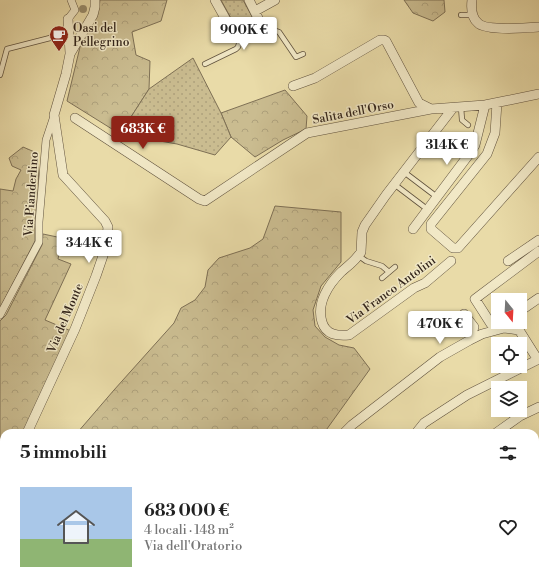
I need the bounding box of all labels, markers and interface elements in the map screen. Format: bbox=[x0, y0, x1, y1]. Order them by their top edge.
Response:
pin: 900K € bbox=[211, 17, 277, 51]
place label: Oasi del Pellegrino bbox=[73, 21, 130, 50]
text: 900K € bbox=[220, 22, 268, 38]
cafe icon: Oasi del Pellegrino bbox=[48, 24, 70, 52]
street label: Salita dell'Orso bbox=[311, 97, 395, 128]
pin: 683K € bbox=[110, 116, 176, 150]
text: 683K € bbox=[120, 121, 166, 137]
pin: 314K € bbox=[414, 132, 480, 166]
text: 314K € bbox=[426, 137, 468, 153]
street label: Via Pianderlino bbox=[21, 151, 42, 238]
pin: 344K € bbox=[56, 230, 122, 264]
text: 344K € bbox=[66, 235, 112, 251]
street label: Via Franco Antolini bbox=[343, 253, 439, 328]
street label: Via del Monte bbox=[44, 281, 87, 356]
north arrow bbox=[491, 293, 527, 329]
map controls bbox=[491, 293, 527, 417]
pin: 470K € bbox=[407, 311, 473, 345]
text: 470K € bbox=[417, 316, 463, 332]
button: locate bbox=[491, 337, 527, 373]
button: layers bbox=[491, 381, 527, 417]
text: 5 immobili bbox=[20, 442, 107, 464]
icon: filters bbox=[497, 442, 519, 464]
text: 683 000 € bbox=[144, 500, 229, 522]
icon: home bbox=[52, 503, 100, 551]
icon: heart bbox=[497, 516, 519, 538]
text: 4 locali · 148 m² bbox=[144, 522, 234, 538]
text: Via dell'Oratorio bbox=[144, 538, 242, 554]

